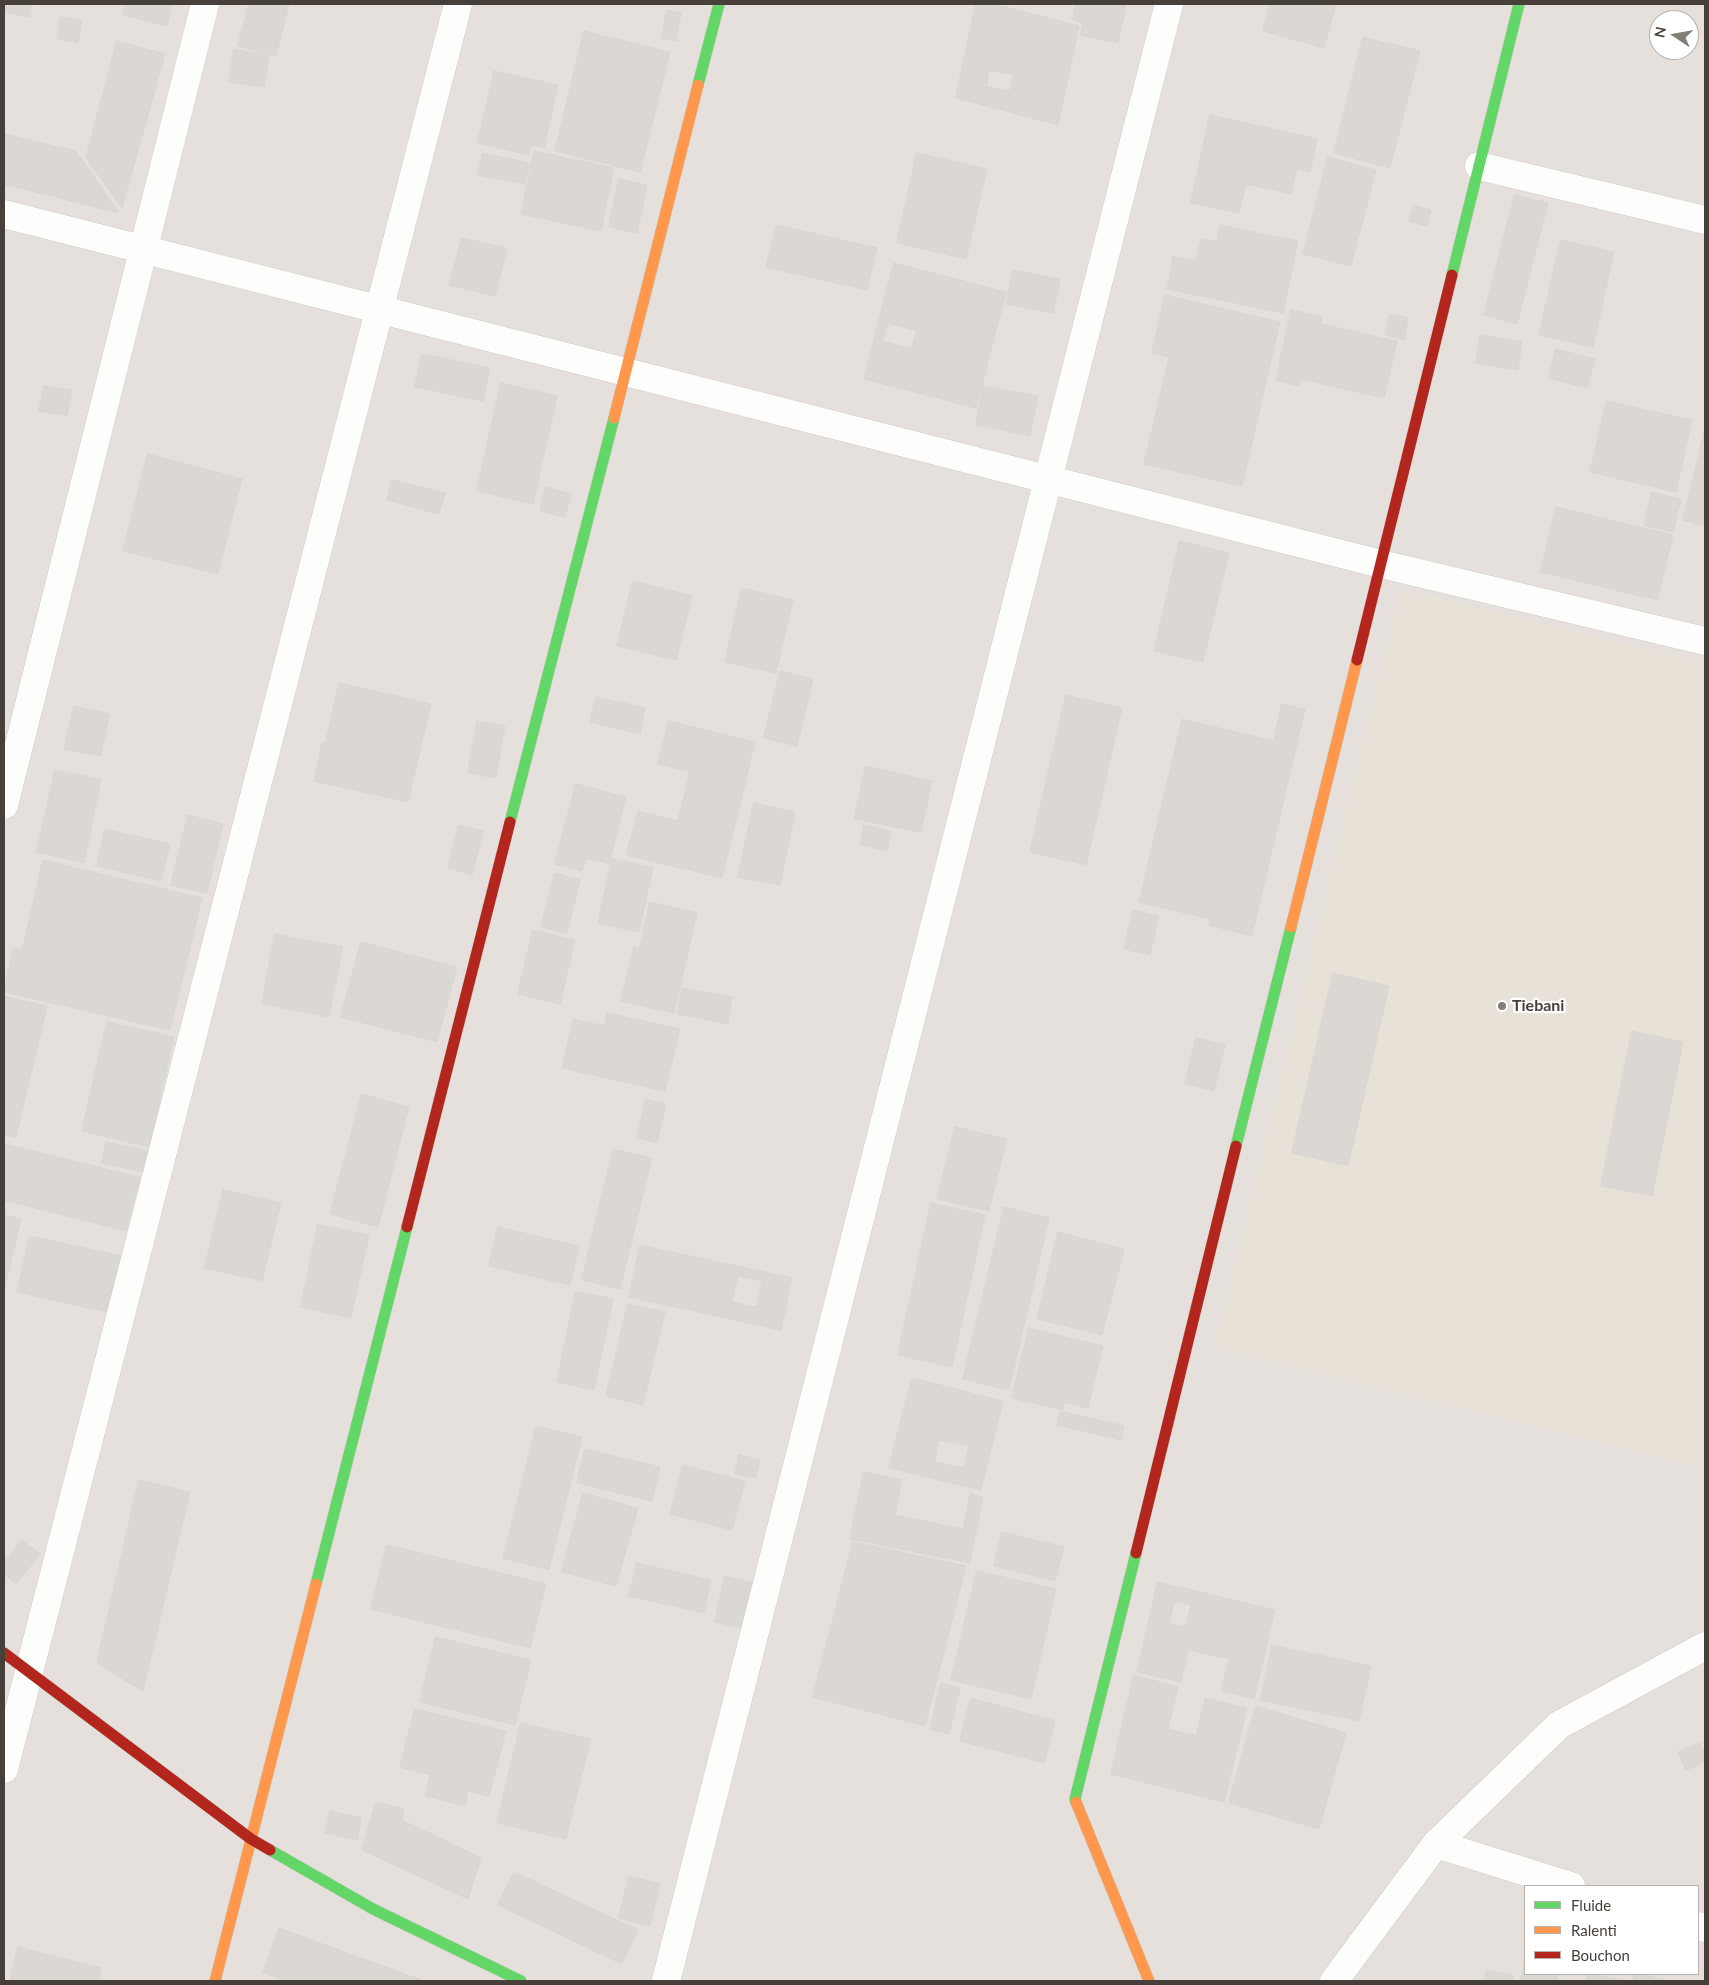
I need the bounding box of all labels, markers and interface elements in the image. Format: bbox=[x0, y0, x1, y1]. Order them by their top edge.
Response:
north arrow bbox=[1649, 10, 1699, 60]
text: N bbox=[1650, 25, 1669, 39]
place label: Tiebani bbox=[1512, 996, 1564, 1016]
marker: Tiebani bbox=[1496, 1000, 1508, 1012]
legend bbox=[1524, 1885, 1699, 1975]
text: Fluide bbox=[1571, 1896, 1611, 1914]
text: Ralenti bbox=[1571, 1921, 1617, 1939]
text: Bouchon bbox=[1571, 1946, 1630, 1964]

